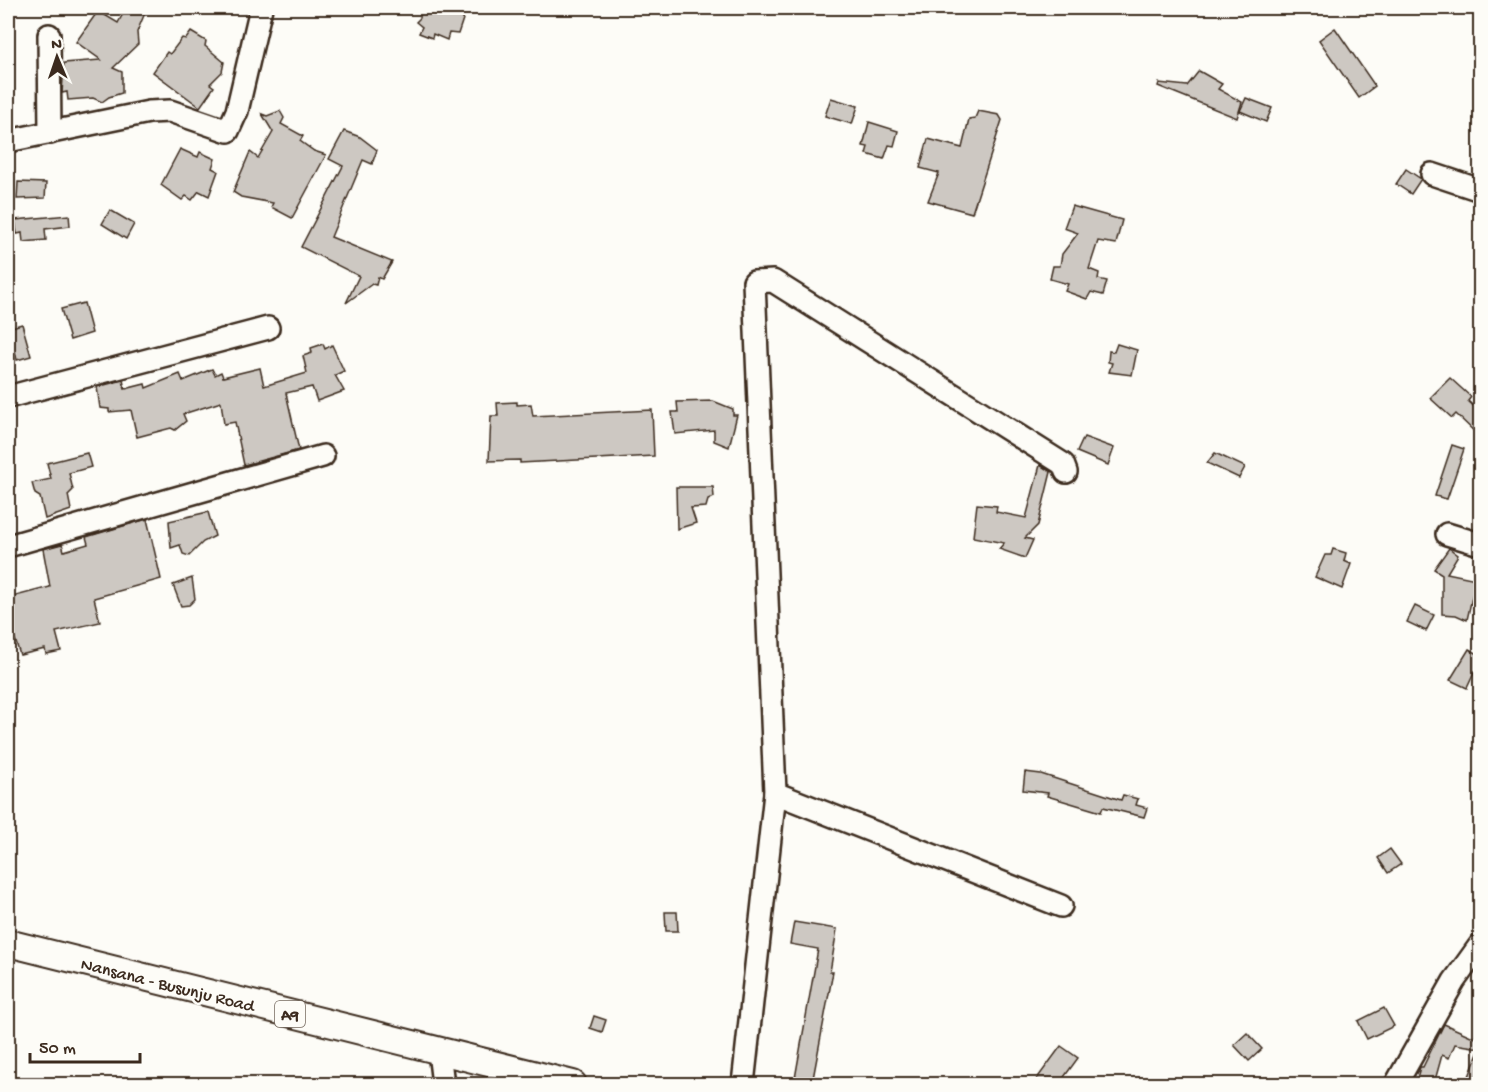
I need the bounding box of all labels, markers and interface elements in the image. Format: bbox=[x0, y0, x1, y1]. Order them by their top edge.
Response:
north arrow bbox=[27, 27, 87, 87]
text: N bbox=[51, 36, 63, 55]
street label: Nansana - Busunju Road bbox=[78, 955, 258, 1019]
road number: A9 bbox=[275, 1001, 305, 1027]
scale bar bbox=[30, 1026, 140, 1064]
text: 50 m bbox=[39, 1039, 76, 1060]

